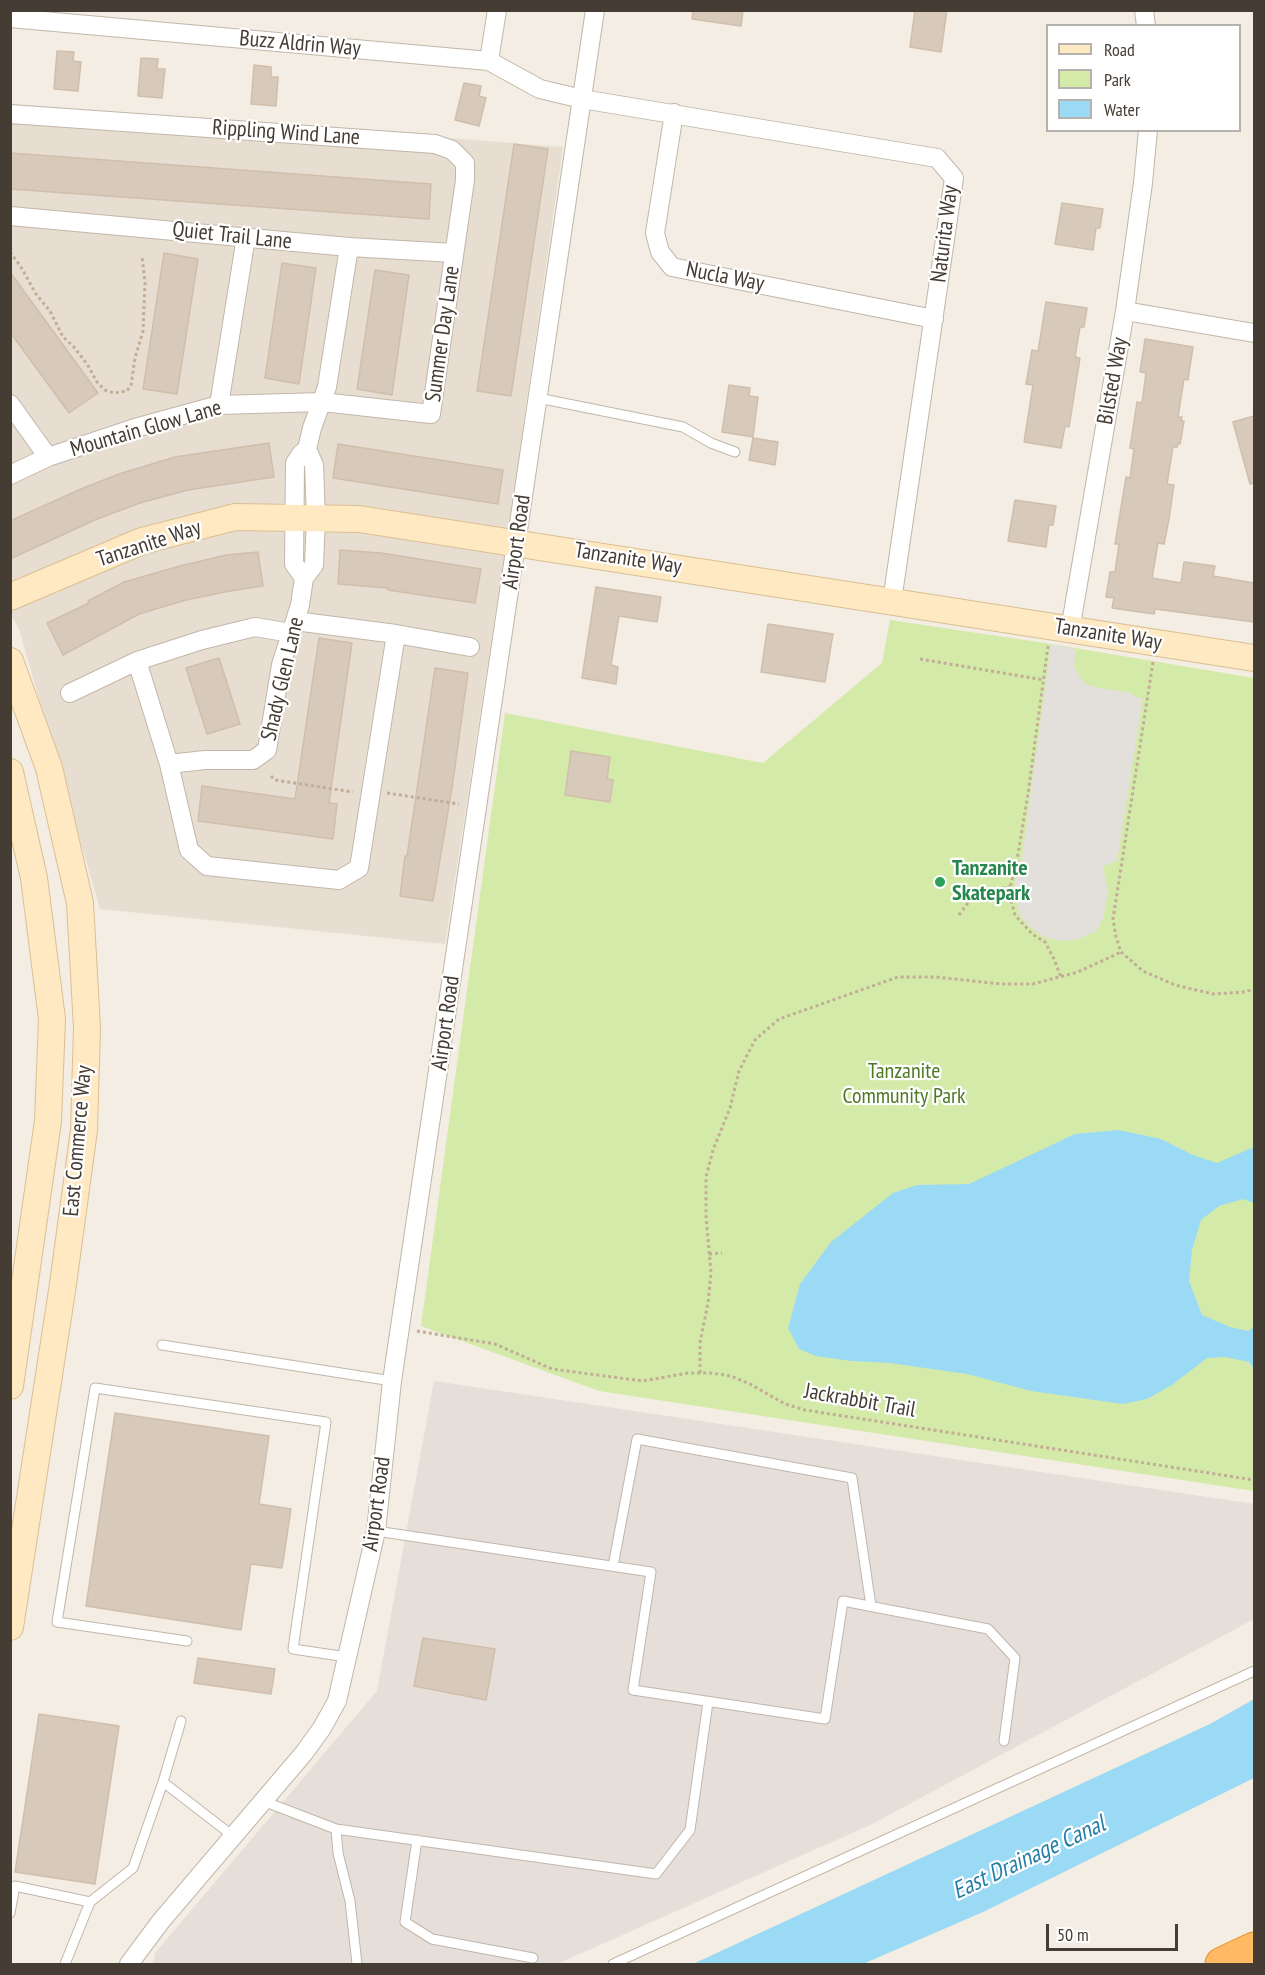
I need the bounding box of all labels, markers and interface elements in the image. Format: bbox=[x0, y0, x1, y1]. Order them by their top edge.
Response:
legend bbox=[1046, 24, 1241, 132]
street label: Buzz Aldrin Way bbox=[238, 26, 362, 62]
text: Road bbox=[1104, 38, 1135, 61]
text: Park bbox=[1104, 68, 1131, 91]
text: Water bbox=[1104, 98, 1140, 121]
street label: Rippling Wind Lane bbox=[211, 115, 361, 151]
street label: Naturita Way bbox=[926, 184, 964, 284]
street label: Quiet Trail Lane bbox=[171, 217, 293, 255]
street label: Nucla Way bbox=[684, 257, 766, 297]
street label: Summer Day Lane bbox=[420, 264, 466, 404]
street label: Bilsted Way bbox=[1092, 335, 1134, 427]
street label: Mountain Glow Lane bbox=[67, 395, 225, 463]
street label: Airport Road bbox=[497, 493, 537, 591]
street label: Tanzanite Way bbox=[93, 515, 205, 573]
street label: Tanzanite Way bbox=[572, 537, 684, 581]
street label: Tanzanite Way bbox=[1052, 613, 1164, 657]
street label: Shady Glen Lane bbox=[256, 615, 310, 743]
place label: Tanzanite Skatepark bbox=[952, 856, 1030, 908]
marker: Tanzanite Skatepark bbox=[933, 875, 947, 889]
street label: Airport Road bbox=[426, 974, 466, 1072]
park label: Tanzanite Community Park bbox=[842, 1059, 966, 1110]
street label: East Commerce Way bbox=[58, 1064, 98, 1218]
street label: Jackrabbit Trail bbox=[802, 1378, 918, 1424]
street label: Airport Road bbox=[357, 1455, 397, 1553]
water label: East Drainage Canal bbox=[948, 1810, 1110, 1906]
scale bar bbox=[1049, 1912, 1181, 1950]
text: 50 m bbox=[1057, 1923, 1089, 1946]

